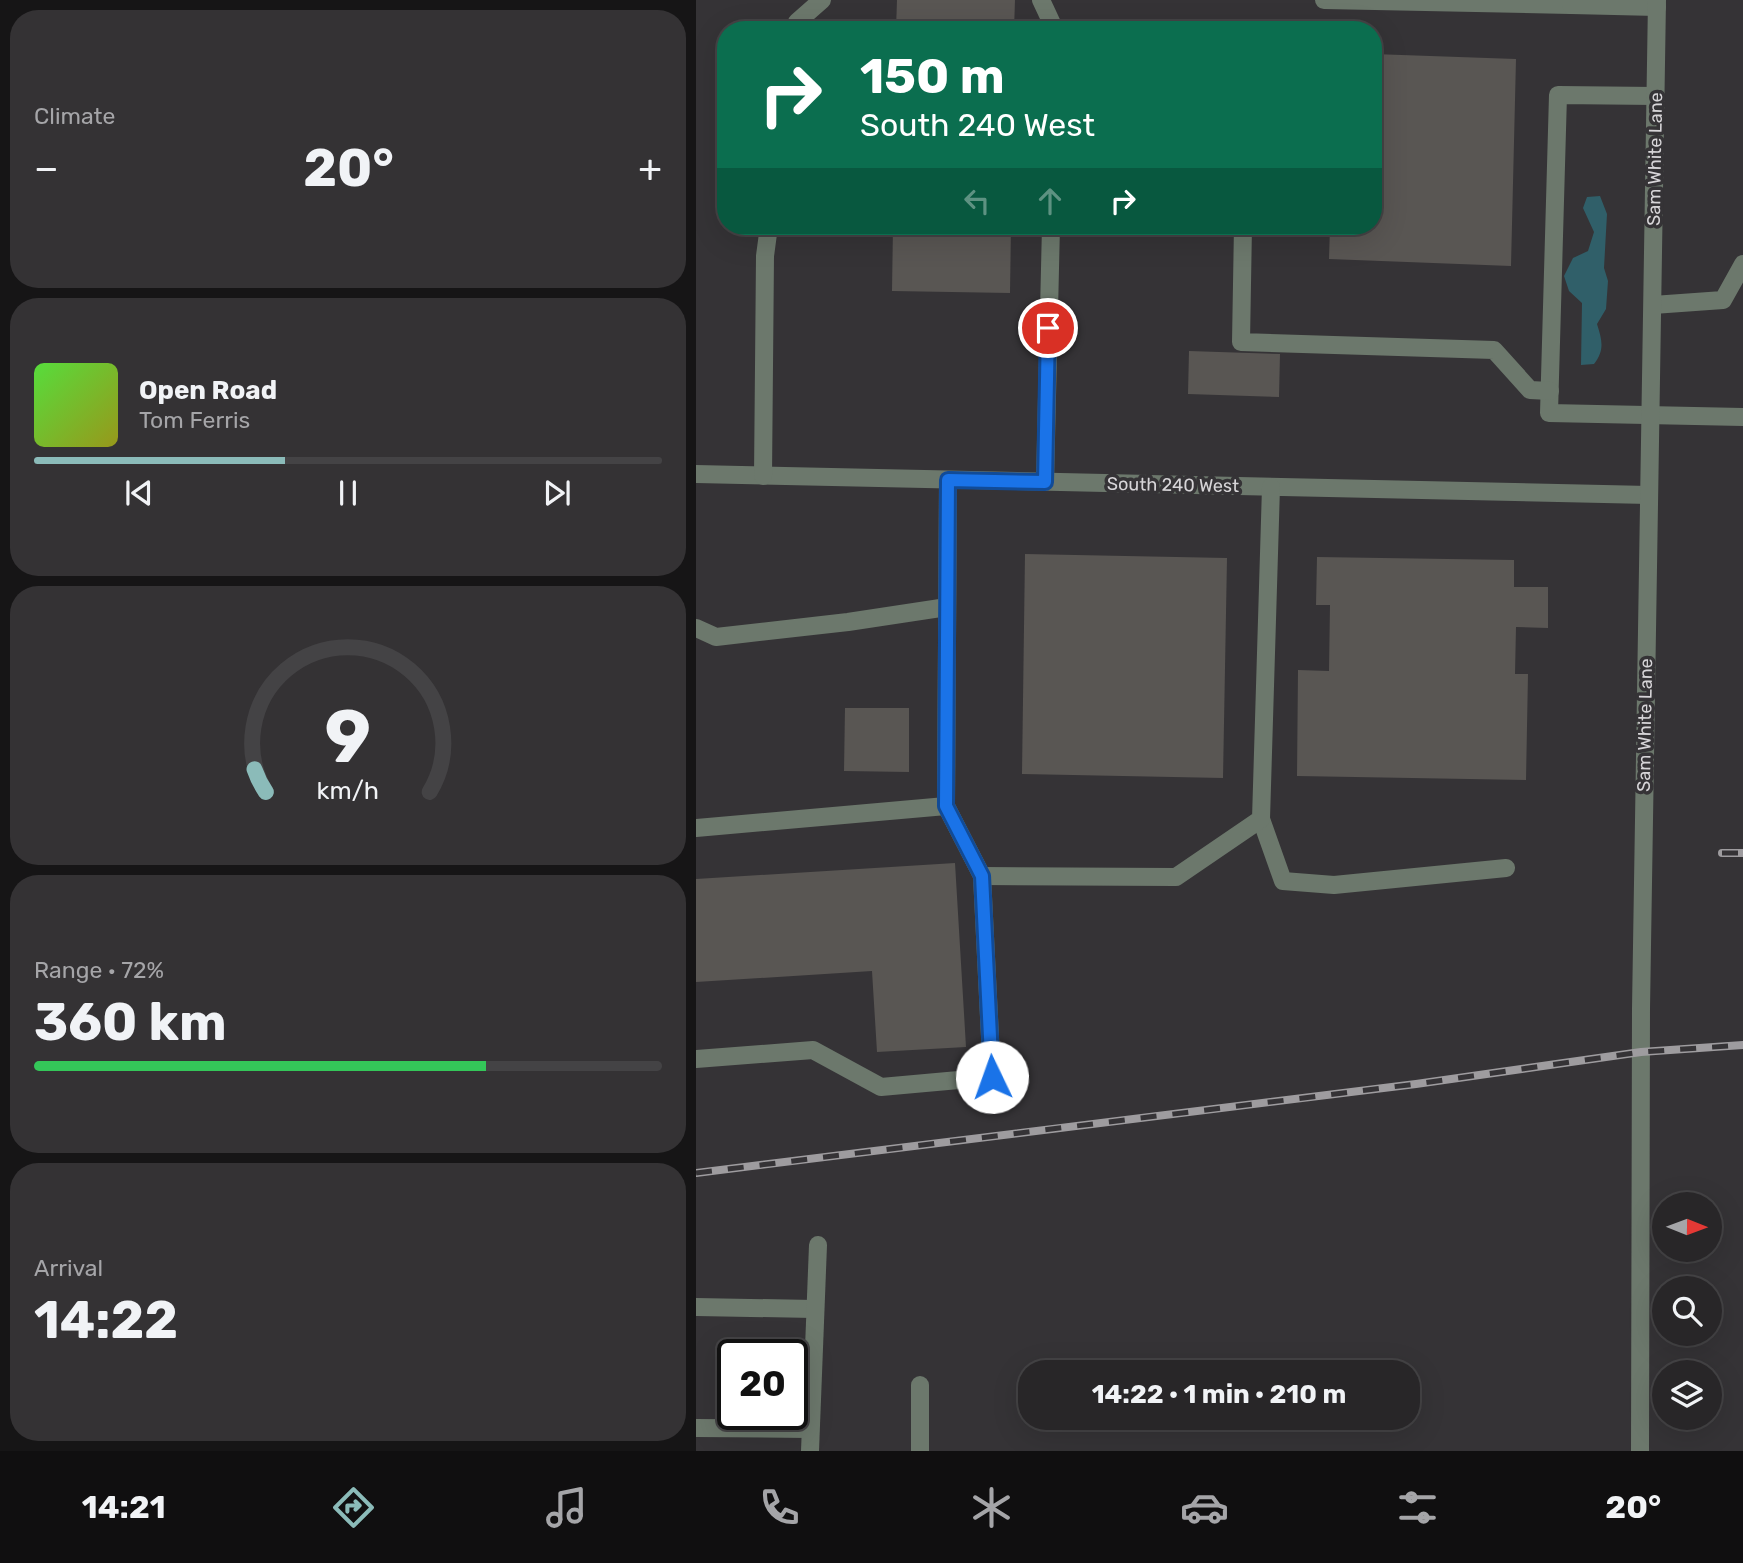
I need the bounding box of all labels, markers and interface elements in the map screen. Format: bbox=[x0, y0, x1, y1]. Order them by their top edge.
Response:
text: 150 m bbox=[860, 47, 1005, 105]
icon: right bbox=[745, 49, 836, 140]
street label: Sam White Lane bbox=[1643, 92, 1667, 226]
text: Climate bbox=[34, 102, 115, 130]
text: South 240 West bbox=[860, 106, 1095, 144]
text: 20° bbox=[303, 137, 394, 199]
text: − bbox=[34, 145, 59, 191]
text: + bbox=[638, 145, 662, 191]
icon: left bbox=[958, 182, 996, 220]
icon: ahead bbox=[1031, 182, 1069, 220]
icon: right bbox=[1104, 182, 1142, 220]
pin bbox=[1018, 298, 1078, 358]
icon: arrive bbox=[1029, 309, 1067, 347]
text: Open Road bbox=[139, 375, 277, 406]
text: Tom Ferris bbox=[139, 406, 250, 434]
street label: South 240 West bbox=[1107, 473, 1239, 497]
icon: previous bbox=[120, 474, 158, 512]
icon: pause bbox=[329, 474, 367, 512]
icon: next bbox=[538, 474, 576, 512]
street label: Sam White Lane bbox=[1633, 658, 1657, 792]
text: 9 bbox=[325, 694, 371, 780]
text: km/h bbox=[317, 775, 379, 804]
text: Range · 72% bbox=[34, 956, 164, 984]
text: 360 km bbox=[34, 991, 227, 1053]
position arrow bbox=[955, 1040, 1029, 1114]
north arrow bbox=[1652, 1192, 1722, 1262]
map controls bbox=[1652, 1192, 1722, 1430]
text: Arrival bbox=[34, 1254, 103, 1282]
button: search bbox=[1652, 1276, 1722, 1346]
text: 14:22 bbox=[34, 1289, 178, 1351]
speed limit sign: 20 bbox=[717, 1339, 808, 1430]
button: layers bbox=[1652, 1360, 1722, 1430]
text: 14:22 · 1 min · 210 m bbox=[1092, 1379, 1346, 1410]
icon: directions bbox=[329, 1483, 378, 1532]
icon: music bbox=[542, 1483, 591, 1532]
icon: phone bbox=[755, 1483, 804, 1532]
icon: climate bbox=[967, 1483, 1016, 1532]
icon: car bbox=[1180, 1483, 1229, 1532]
icon: filters bbox=[1393, 1483, 1442, 1532]
text: 14:21 bbox=[82, 1488, 166, 1526]
text: 20° bbox=[1605, 1488, 1661, 1526]

